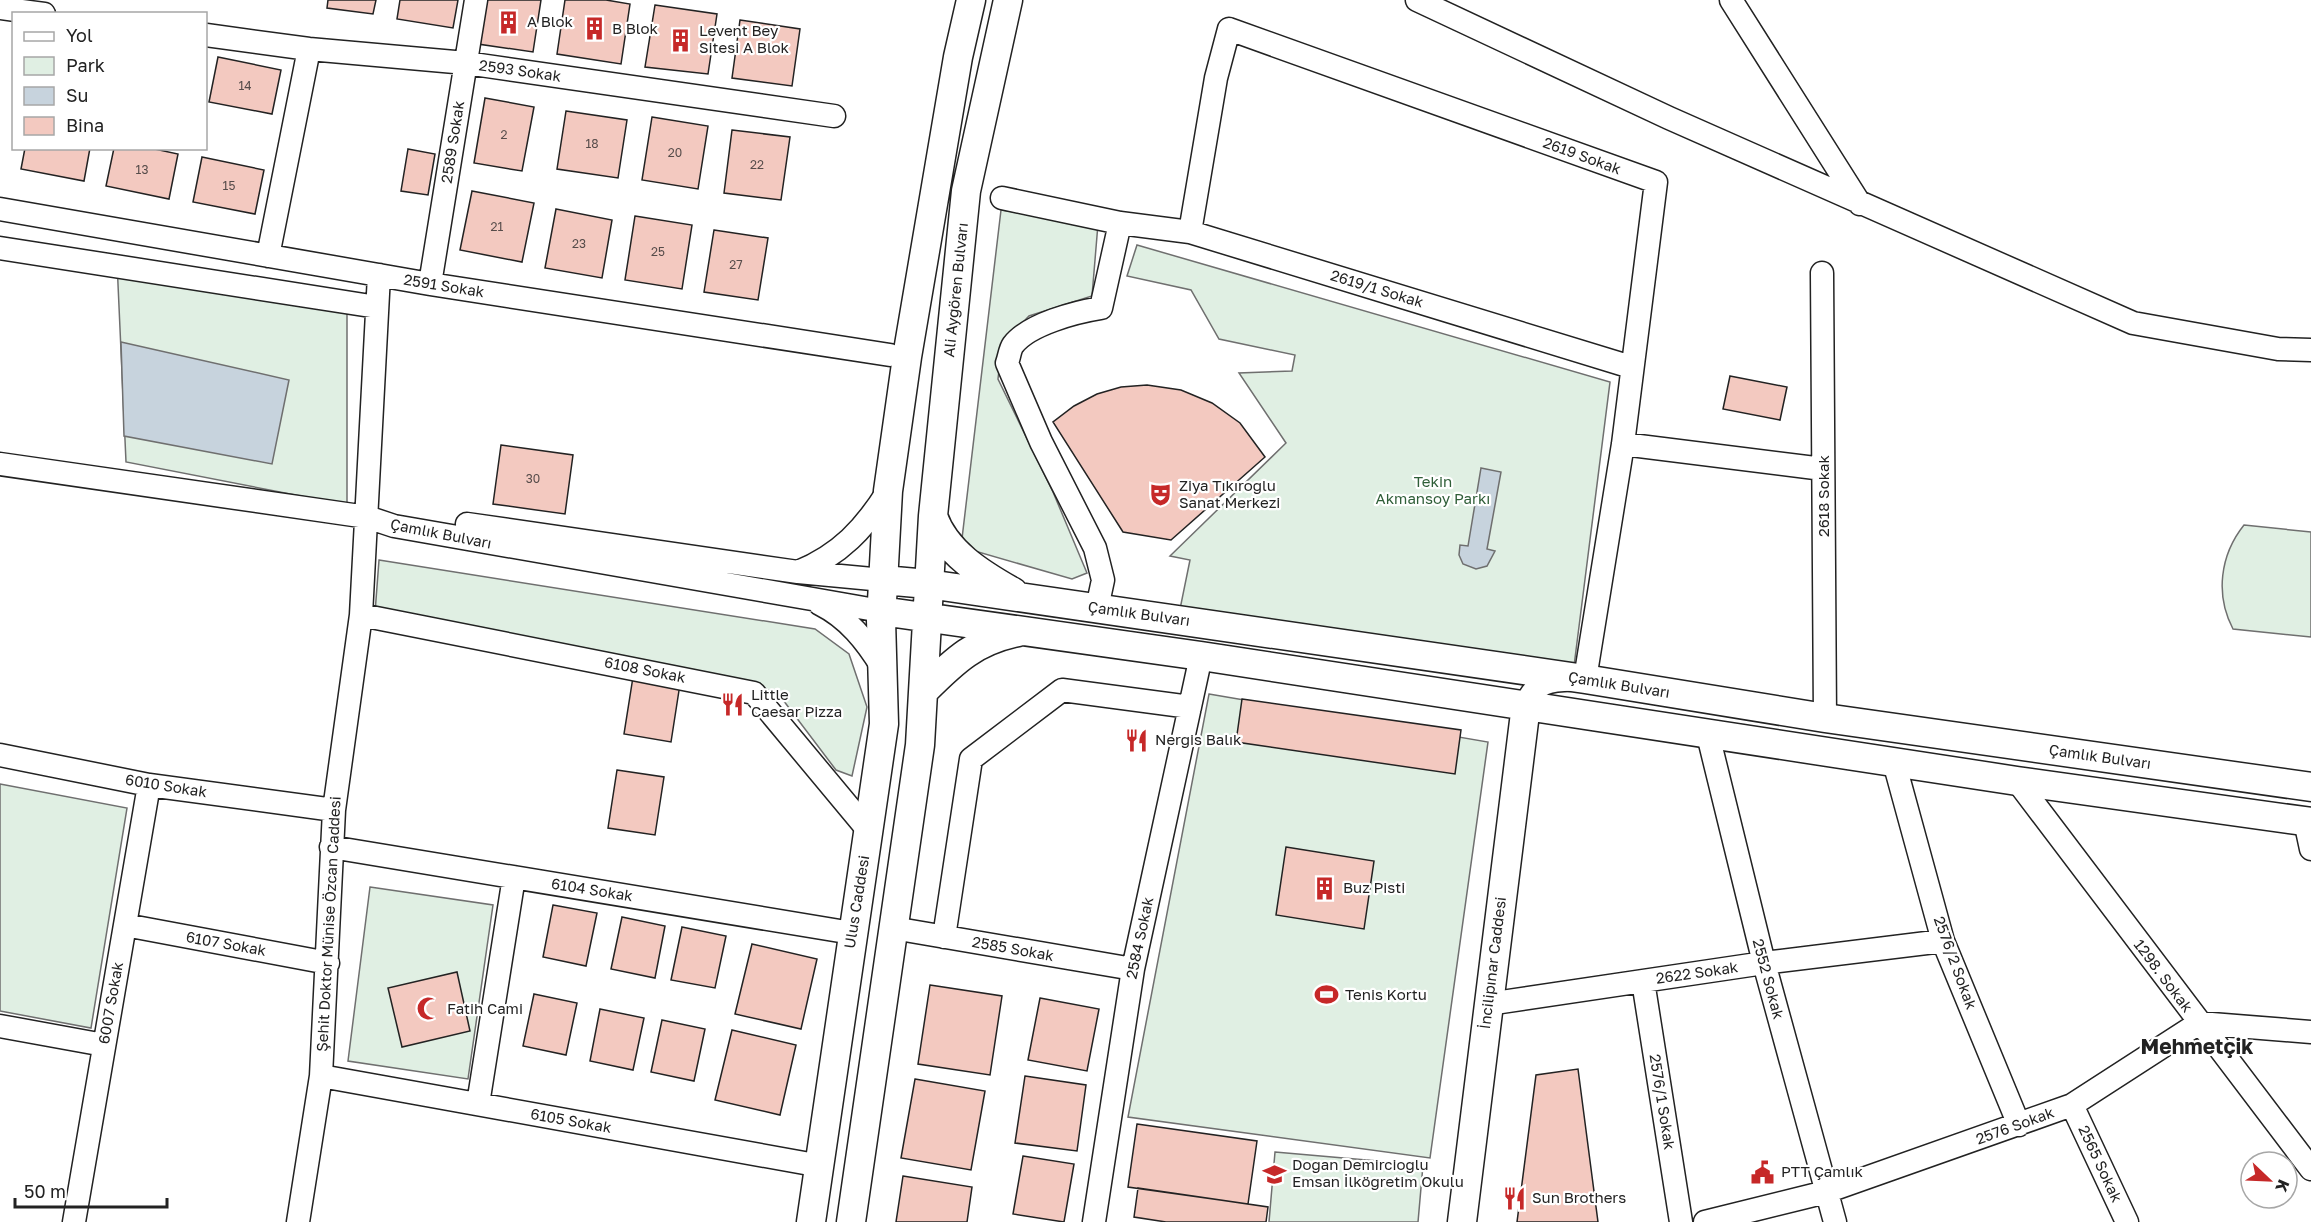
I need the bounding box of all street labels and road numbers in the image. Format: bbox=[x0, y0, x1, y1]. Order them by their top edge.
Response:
street label: 2593 Sokak bbox=[478, 55, 563, 85]
street label: 2589 Sokak bbox=[437, 99, 467, 184]
street label: 2619 Sokak bbox=[1541, 133, 1624, 178]
street label: Ali Aygören Bulvarı bbox=[939, 222, 971, 358]
street label: 2619/1 Sokak bbox=[1329, 265, 1426, 311]
street label: 2591 Sokak bbox=[403, 270, 486, 300]
street label: 2618 Sokak bbox=[1814, 455, 1832, 537]
street label: Çamlık Bulvarı bbox=[389, 514, 493, 552]
street label: Çamlık Bulvarı bbox=[1087, 597, 1191, 629]
street label: 6108 Sokak bbox=[603, 652, 688, 686]
street label: Çamlık Bulvarı bbox=[1567, 667, 1671, 701]
street label: Çamlık Bulvarı bbox=[2048, 740, 2152, 772]
street label: 6010 Sokak bbox=[124, 770, 209, 800]
street label: Şehit Doktor Münise Özcan Caddesi bbox=[312, 796, 344, 1052]
street label: Ulus Caddesi bbox=[840, 854, 872, 950]
street label: 6104 Sokak bbox=[550, 874, 635, 904]
street label: 2584 Sokak bbox=[1122, 895, 1157, 980]
street label: İncilipınar Caddesi bbox=[1475, 896, 1509, 1030]
street label: 2576/2 Sokak bbox=[1931, 914, 1981, 1012]
street label: 6107 Sokak bbox=[185, 927, 268, 959]
street label: 2585 Sokak bbox=[971, 932, 1056, 964]
street label: 1298. Sokak bbox=[2131, 936, 2197, 1016]
street label: 2552 Sokak bbox=[1750, 937, 1788, 1021]
street label: 2622 Sokak bbox=[1655, 957, 1740, 987]
street label: 6007 Sokak bbox=[94, 960, 126, 1045]
street label: 2576/1 Sokak bbox=[1647, 1053, 1680, 1151]
street label: 2576 Sokak bbox=[1973, 1102, 2057, 1148]
street label: 6105 Sokak bbox=[529, 1104, 614, 1136]
street label: 2565 Sokak bbox=[2075, 1122, 2127, 1205]

